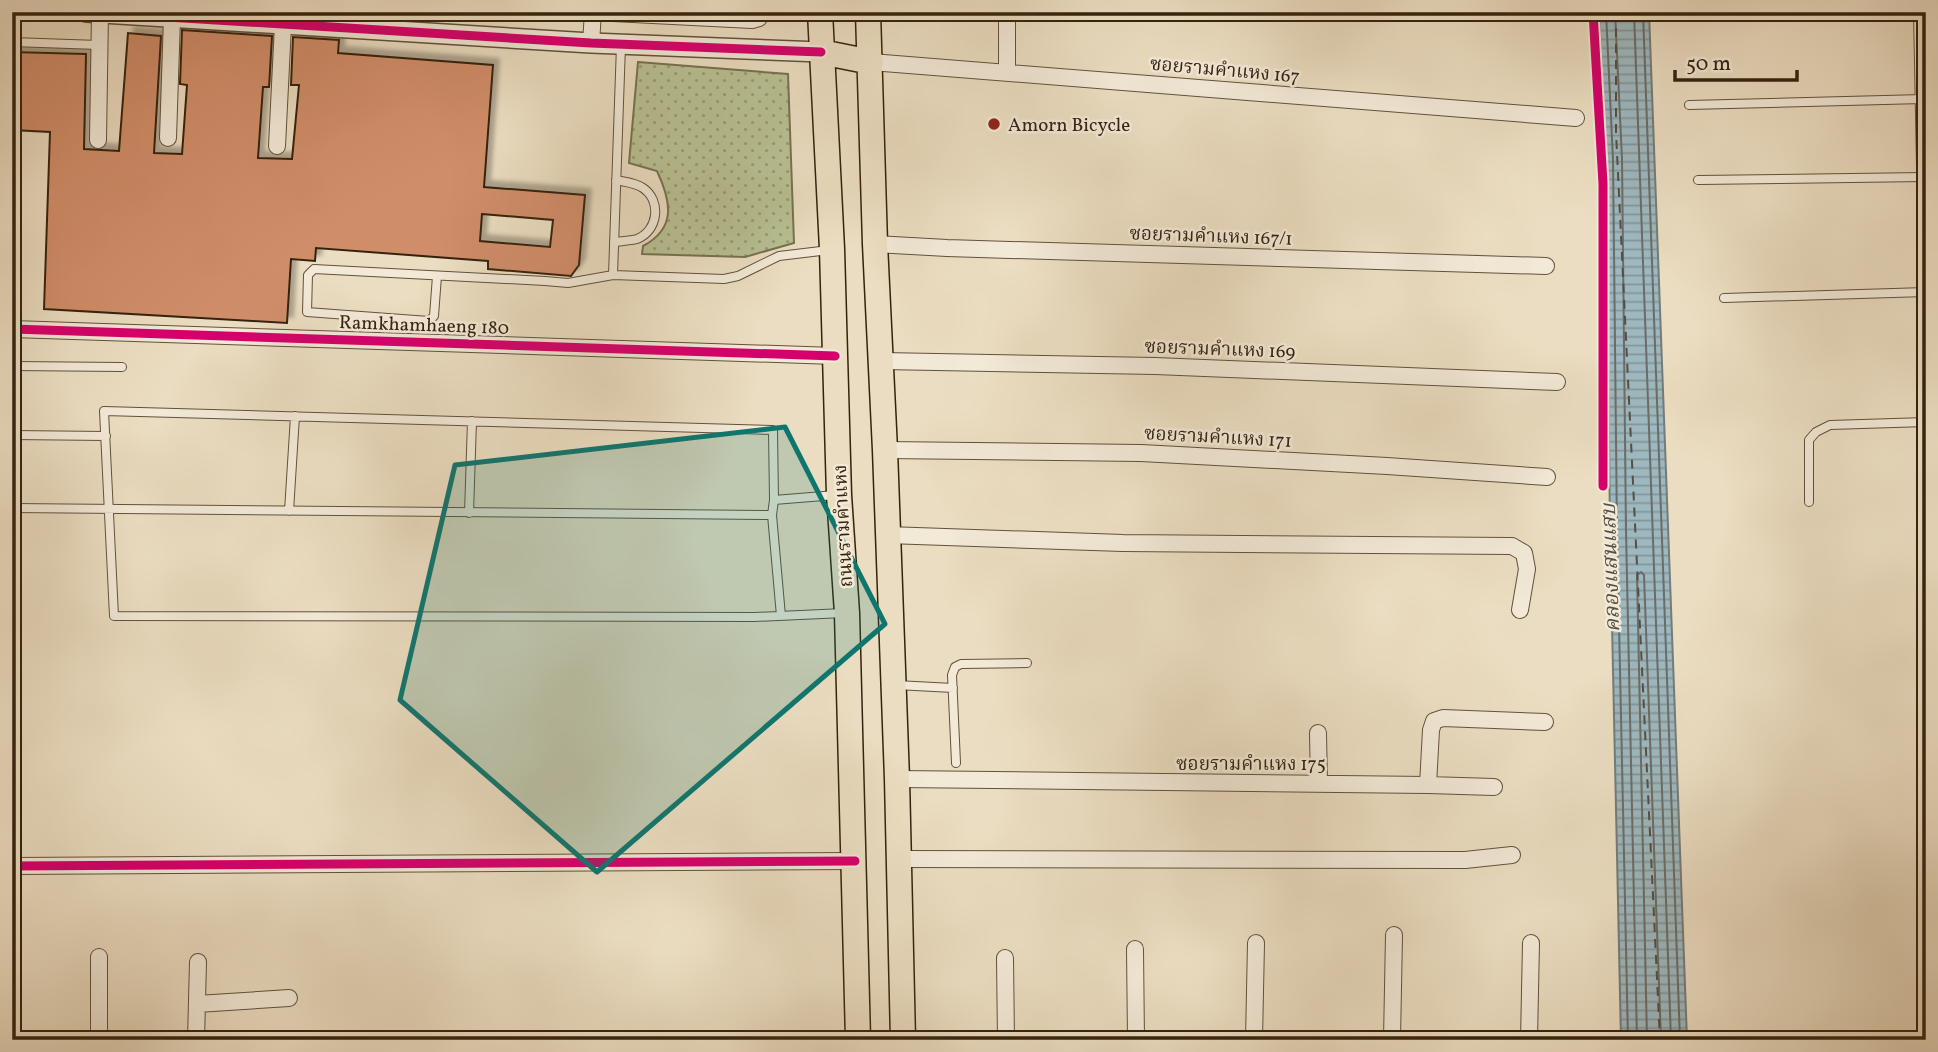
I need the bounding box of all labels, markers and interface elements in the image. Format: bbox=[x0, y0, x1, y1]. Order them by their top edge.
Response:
scale bar bbox=[1675, 38, 1798, 82]
text: 50 m bbox=[1686, 50, 1731, 79]
street label: ซอยรามคำแหง 167 bbox=[1149, 51, 1301, 90]
place label: Amorn Bicycle bbox=[1008, 113, 1130, 139]
marker: Amorn Bicycle bbox=[986, 116, 1002, 132]
street label: ซอยรามคำแหง 167/1 bbox=[1129, 221, 1293, 253]
street label: Ramkhamhaeng 180 bbox=[338, 310, 509, 342]
street label: ซอยรามคำแหง 169 bbox=[1144, 334, 1296, 366]
street label: ซอยรามคำแหง 171 bbox=[1143, 421, 1293, 455]
street label: ถนนรามคำแหง bbox=[828, 464, 860, 588]
water label: คลองแสนแสบ bbox=[1595, 501, 1628, 633]
street label: ซอยรามคำแหง 175 bbox=[1176, 752, 1326, 778]

